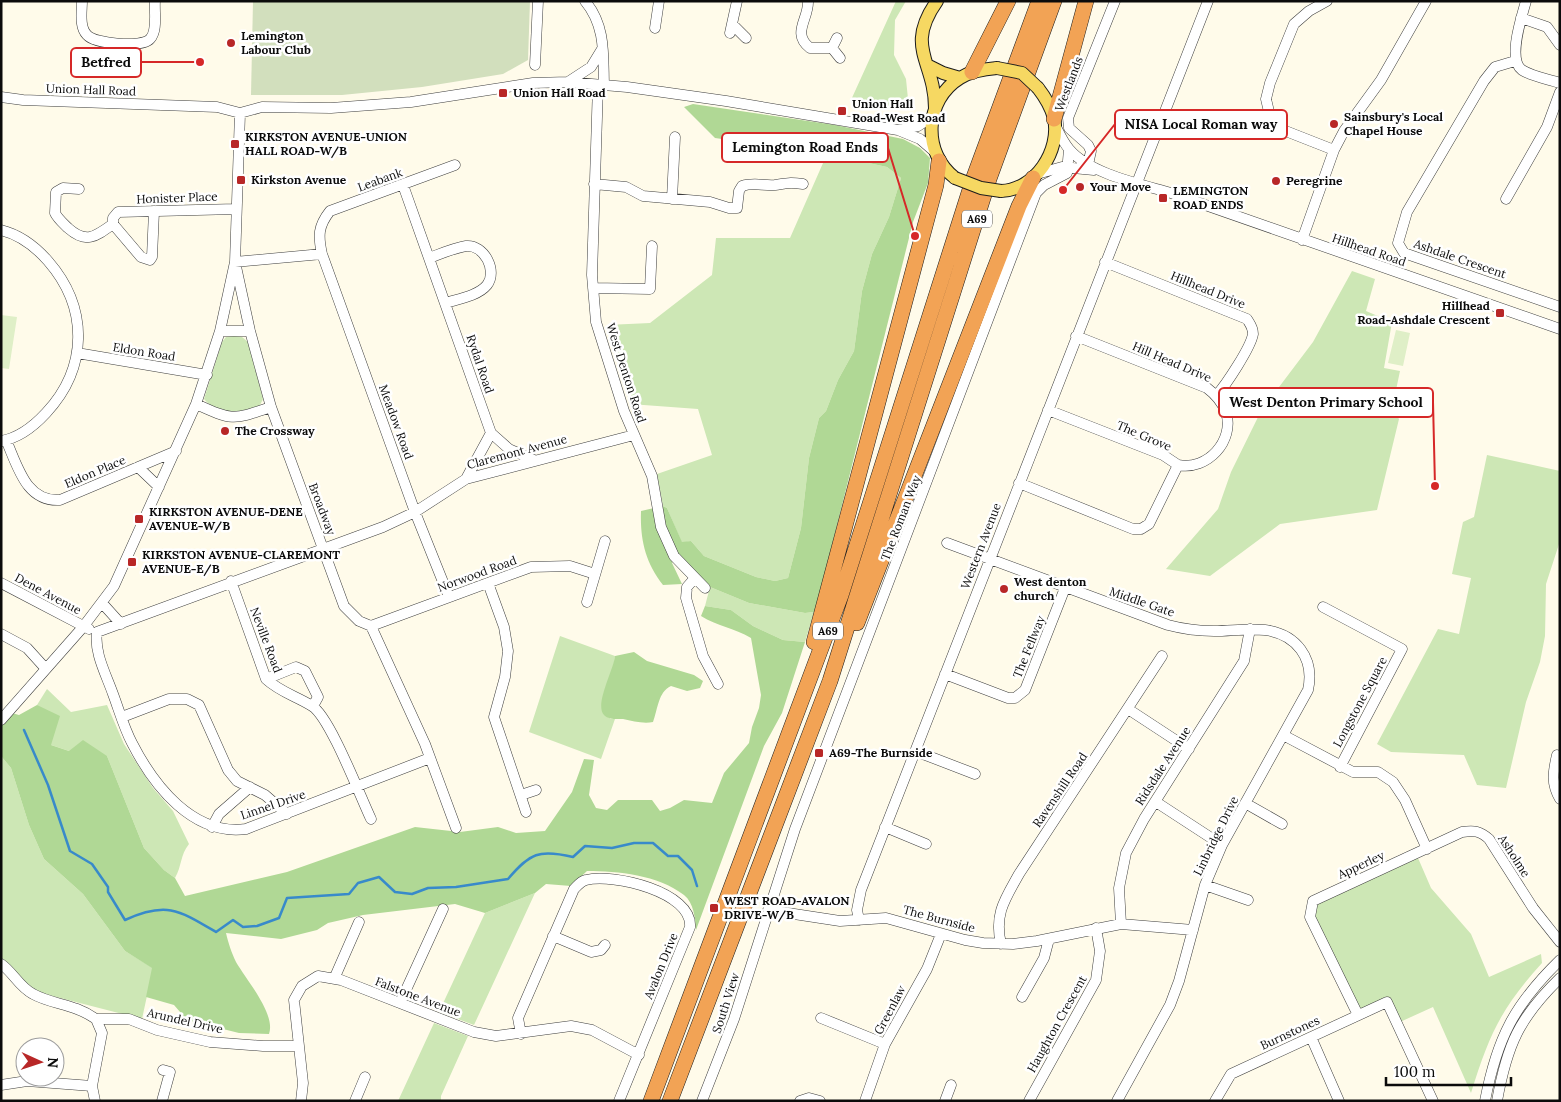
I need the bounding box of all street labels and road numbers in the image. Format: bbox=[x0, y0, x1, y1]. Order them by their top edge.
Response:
street label: Westlands bbox=[1051, 54, 1086, 113]
street label: Union Hall Road bbox=[46, 80, 136, 99]
street label: Leabank bbox=[355, 164, 405, 195]
street label: Honister Place bbox=[136, 189, 218, 206]
road number: A69 bbox=[962, 210, 992, 228]
street label: Hillhead Road bbox=[1330, 230, 1408, 269]
street label: Ashdale Crescent bbox=[1411, 235, 1509, 281]
street label: Hillhead Drive bbox=[1169, 268, 1248, 312]
street label: West Denton Road bbox=[603, 321, 650, 425]
street label: Rydal Road bbox=[463, 332, 498, 395]
street label: Hill Head Drive bbox=[1130, 338, 1214, 385]
street label: Eldon Road bbox=[112, 339, 176, 364]
street label: Meadow Road bbox=[376, 382, 417, 461]
street label: The Grove bbox=[1114, 417, 1174, 454]
street label: Claremont Avenue bbox=[465, 431, 569, 472]
street label: Eldon Place bbox=[62, 452, 128, 491]
street label: The Roman Way bbox=[877, 472, 924, 563]
street label: Broadway bbox=[306, 481, 340, 538]
street label: Western Avenue bbox=[957, 500, 1004, 591]
street label: Norwood Road bbox=[435, 552, 518, 595]
street label: Dene Avenue bbox=[12, 570, 84, 618]
street label: Middle Gate bbox=[1108, 583, 1177, 620]
street label: Neville Road bbox=[247, 605, 286, 675]
street label: The Fellway bbox=[1009, 613, 1048, 680]
road number: A69 bbox=[813, 622, 843, 640]
street label: Longstone Square bbox=[1329, 653, 1390, 750]
street label: Ridsdale Avenue bbox=[1132, 723, 1194, 808]
street label: Ravenshill Road bbox=[1029, 749, 1090, 830]
street label: Linnel Drive bbox=[238, 786, 308, 823]
street label: Linbridge Drive bbox=[1190, 793, 1241, 878]
street label: Asholme bbox=[1495, 831, 1534, 880]
street label: Apperley bbox=[1334, 847, 1387, 882]
street label: The Burnside bbox=[901, 902, 977, 935]
street label: Avalon Drive bbox=[640, 930, 681, 1002]
street label: South View bbox=[709, 970, 743, 1035]
street label: Haughton Crescent bbox=[1024, 972, 1090, 1075]
street label: Falstone Avenue bbox=[373, 973, 464, 1020]
street label: Greenlaw bbox=[870, 982, 909, 1037]
street label: Arundel Drive bbox=[145, 1004, 225, 1037]
street label: Burnstones bbox=[1258, 1012, 1322, 1053]

